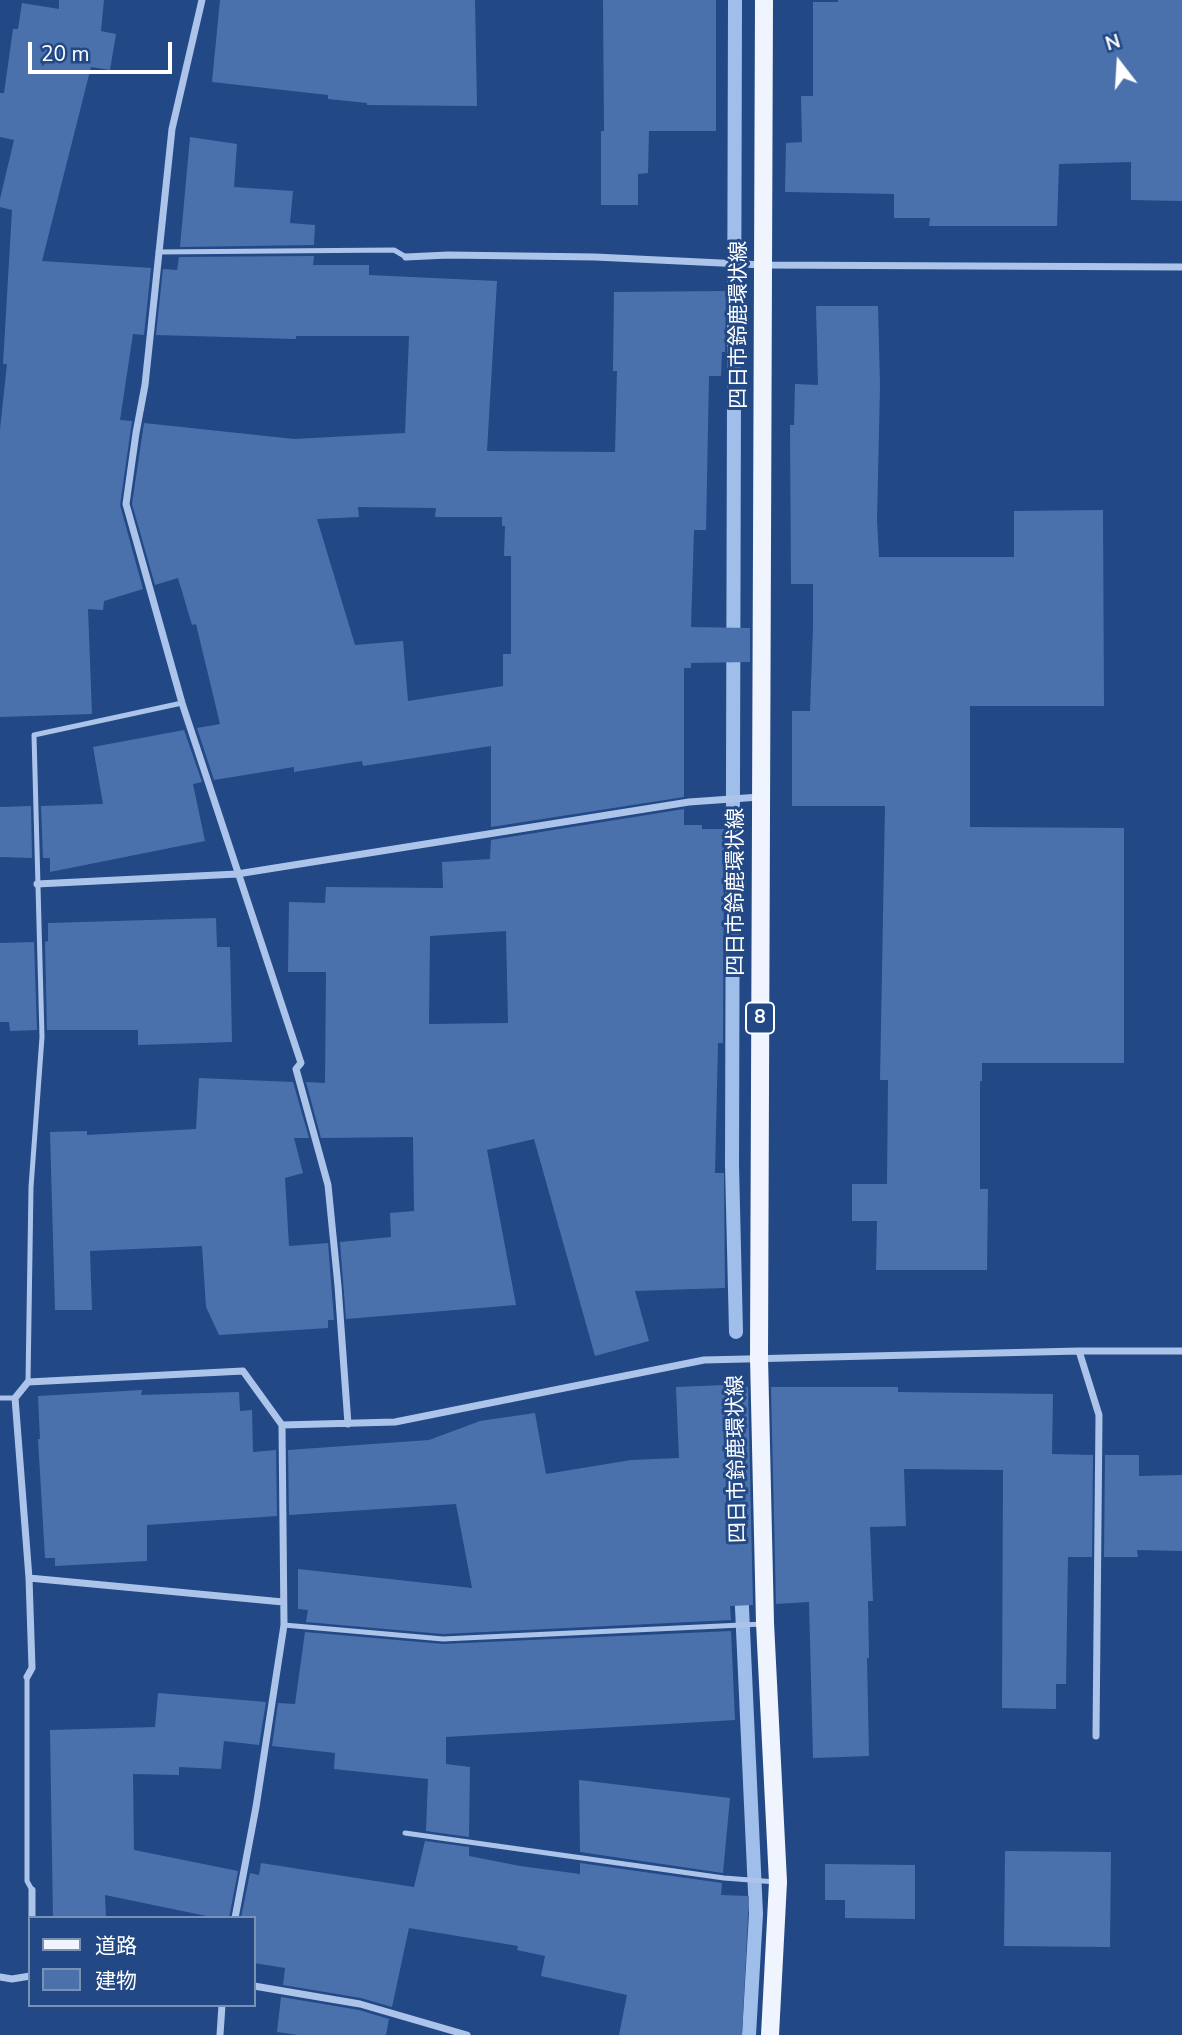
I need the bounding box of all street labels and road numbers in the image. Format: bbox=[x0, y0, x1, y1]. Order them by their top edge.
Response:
street label: 四日市鈴鹿環状線 bbox=[727, 241, 753, 409]
street label: 四日市鈴鹿環状線 bbox=[724, 808, 750, 976]
road number: 8 bbox=[746, 1002, 774, 1034]
street label: 四日市鈴鹿環状線 bbox=[724, 1375, 752, 1543]

